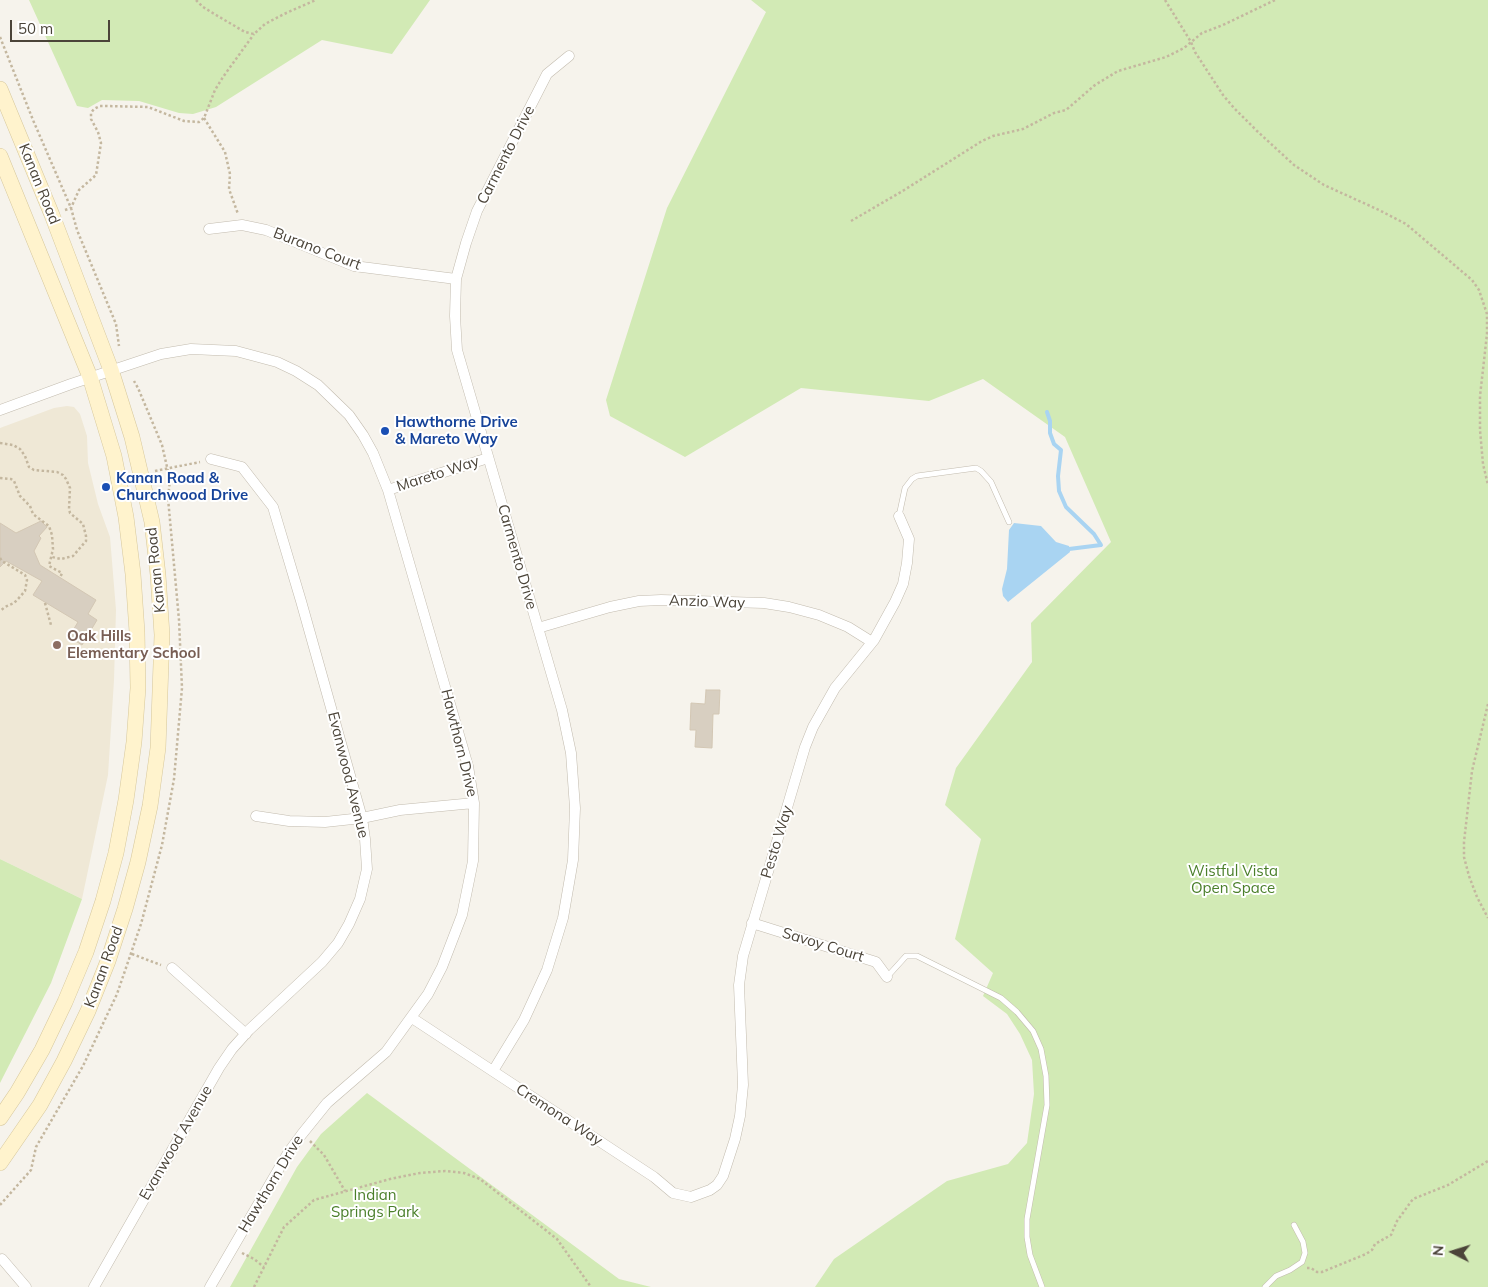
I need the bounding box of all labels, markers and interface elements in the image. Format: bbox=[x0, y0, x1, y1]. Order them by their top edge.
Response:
scale bar bbox=[12, 10, 112, 42]
text: 50 m bbox=[18, 19, 53, 38]
street label: Carmento Drive bbox=[473, 103, 539, 207]
street label: Kanan Road bbox=[15, 141, 63, 227]
street label: Burano Court bbox=[271, 224, 363, 274]
place label: Hawthorne Drive & Mareto Way bbox=[395, 413, 518, 448]
marker: Hawthorne Drive & Mareto Way bbox=[379, 425, 391, 437]
street label: Mareto Way bbox=[394, 452, 482, 496]
place label: Kanan Road & Churchwood Drive bbox=[116, 469, 248, 504]
marker: Kanan Road & Churchwood Drive bbox=[100, 481, 112, 493]
street label: Carmento Drive bbox=[493, 502, 541, 612]
street label: Kanan Road bbox=[143, 526, 169, 614]
street label: Anzio Way bbox=[669, 592, 745, 612]
place label: Oak Hills Elementary School bbox=[67, 627, 200, 662]
marker: Oak Hills Elementary School bbox=[51, 639, 63, 651]
street label: Hawthorn Drive bbox=[437, 687, 481, 799]
street label: Evanwood Avenue bbox=[324, 710, 372, 840]
street label: Pesto Way bbox=[757, 803, 797, 881]
park label: Wistful Vista Open Space bbox=[1188, 862, 1278, 897]
street label: Kanan Road bbox=[81, 924, 127, 1010]
street label: Savoy Court bbox=[780, 924, 866, 966]
street label: Cremona Way bbox=[512, 1080, 606, 1150]
street label: Evanwood Avenue bbox=[136, 1082, 216, 1204]
street label: Hawthorn Drive bbox=[235, 1132, 307, 1236]
park label: Indian Springs Park bbox=[331, 1186, 419, 1221]
north arrow bbox=[1428, 1227, 1478, 1277]
text: N bbox=[1429, 1245, 1447, 1257]

